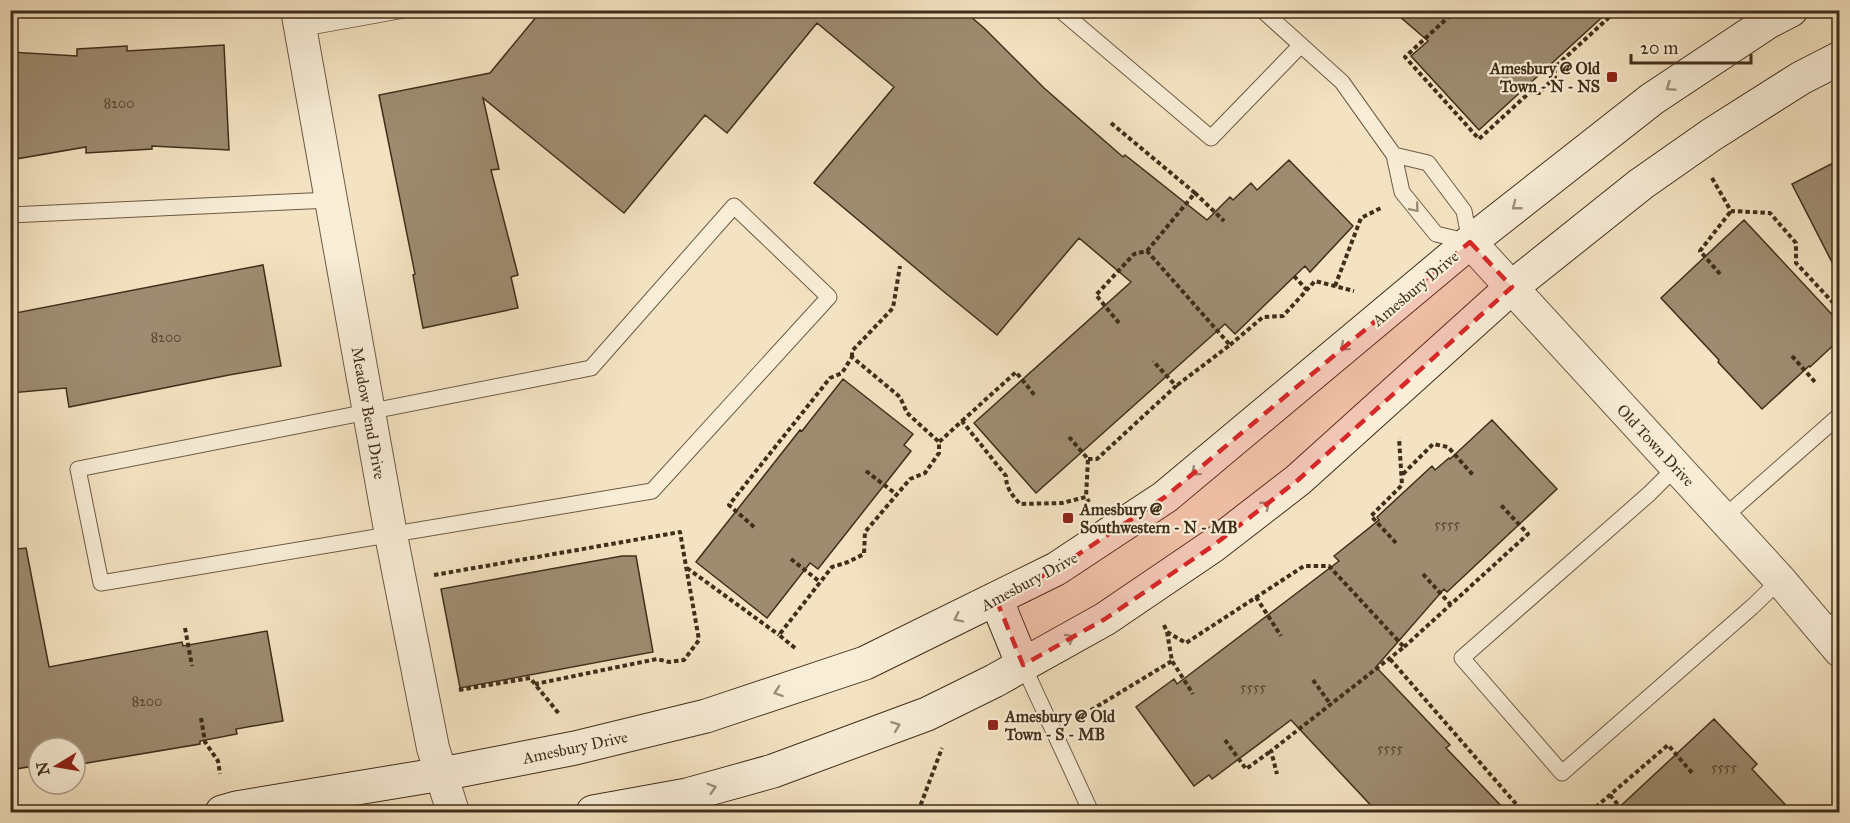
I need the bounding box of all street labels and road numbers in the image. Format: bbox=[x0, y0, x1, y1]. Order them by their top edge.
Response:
street label: Amesbury Drive bbox=[1368, 247, 1463, 331]
street label: Meadow Bend Drive bbox=[347, 345, 390, 481]
street label: Old Town Drive bbox=[1613, 400, 1699, 491]
street label: Amesbury Drive bbox=[977, 548, 1081, 615]
street label: Amesbury Drive bbox=[520, 727, 630, 768]

